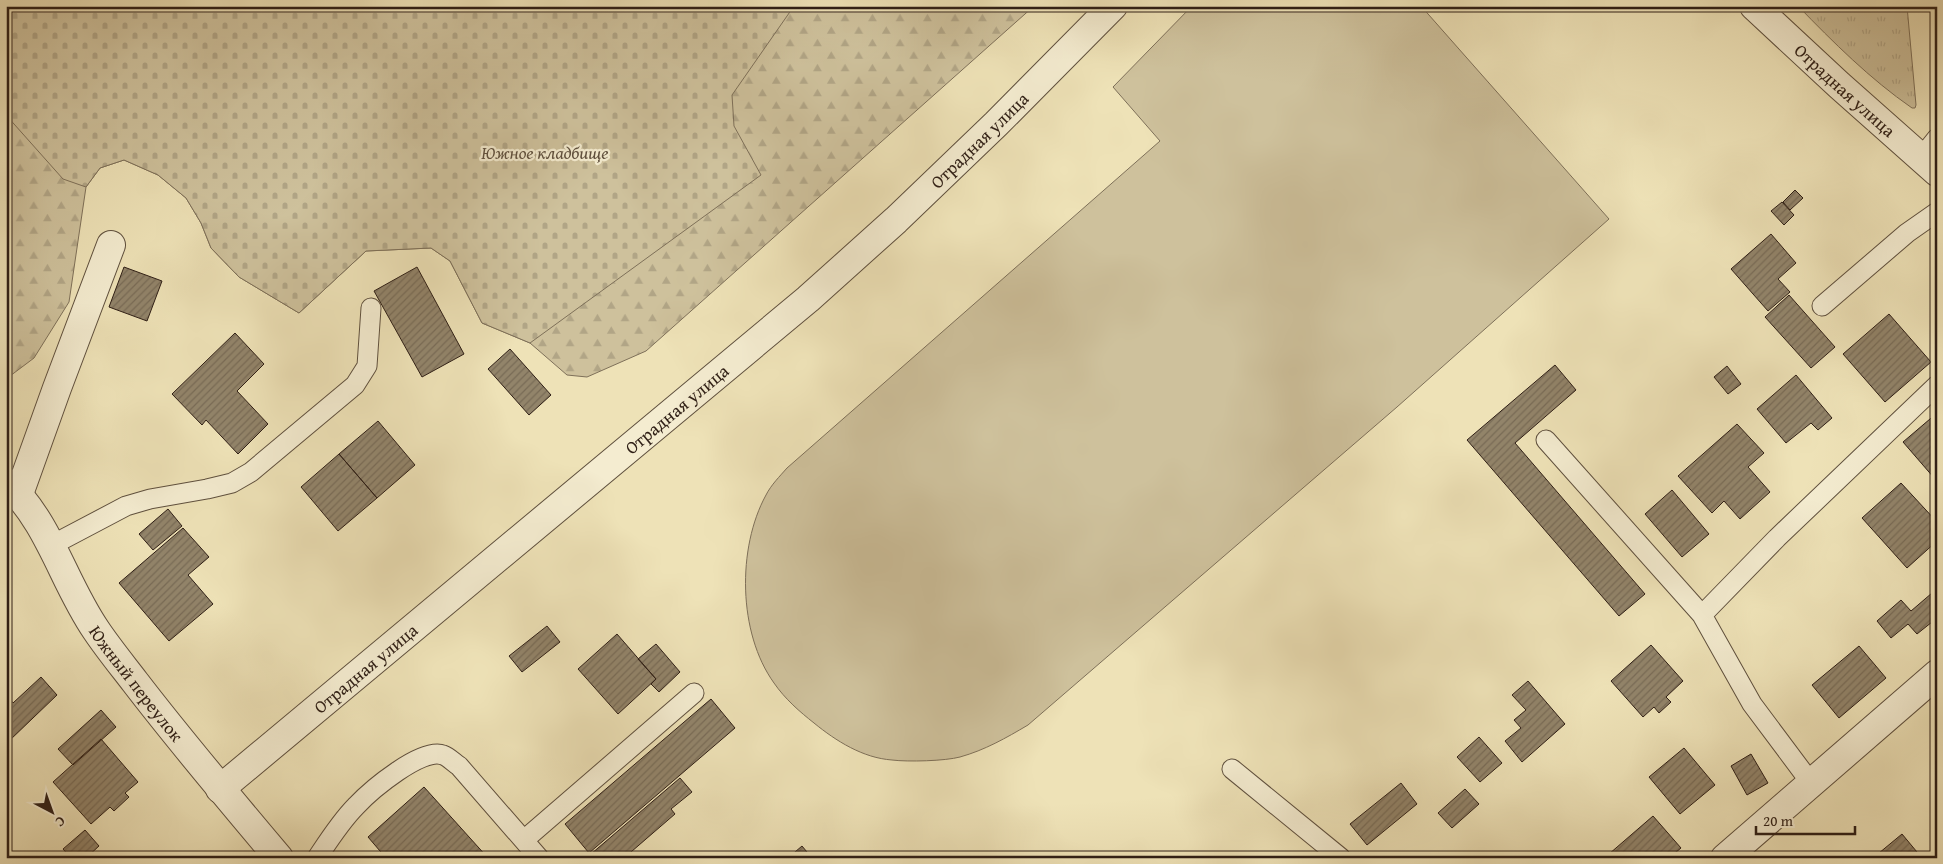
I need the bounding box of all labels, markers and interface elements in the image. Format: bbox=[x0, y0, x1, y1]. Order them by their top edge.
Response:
street label: Отрадная улица bbox=[1789, 37, 1902, 143]
street label: Отрадная улица bbox=[924, 85, 1035, 194]
park label: Южное кладбище bbox=[481, 139, 609, 166]
street label: Отрадная улица bbox=[618, 357, 735, 460]
street label: Отрадная улица bbox=[307, 616, 424, 720]
street label: Южный переулок bbox=[83, 620, 191, 748]
north arrow bbox=[28, 786, 78, 836]
scale bar bbox=[1756, 804, 1854, 836]
text: 20 m bbox=[1763, 810, 1794, 831]
text: С bbox=[51, 812, 70, 832]

